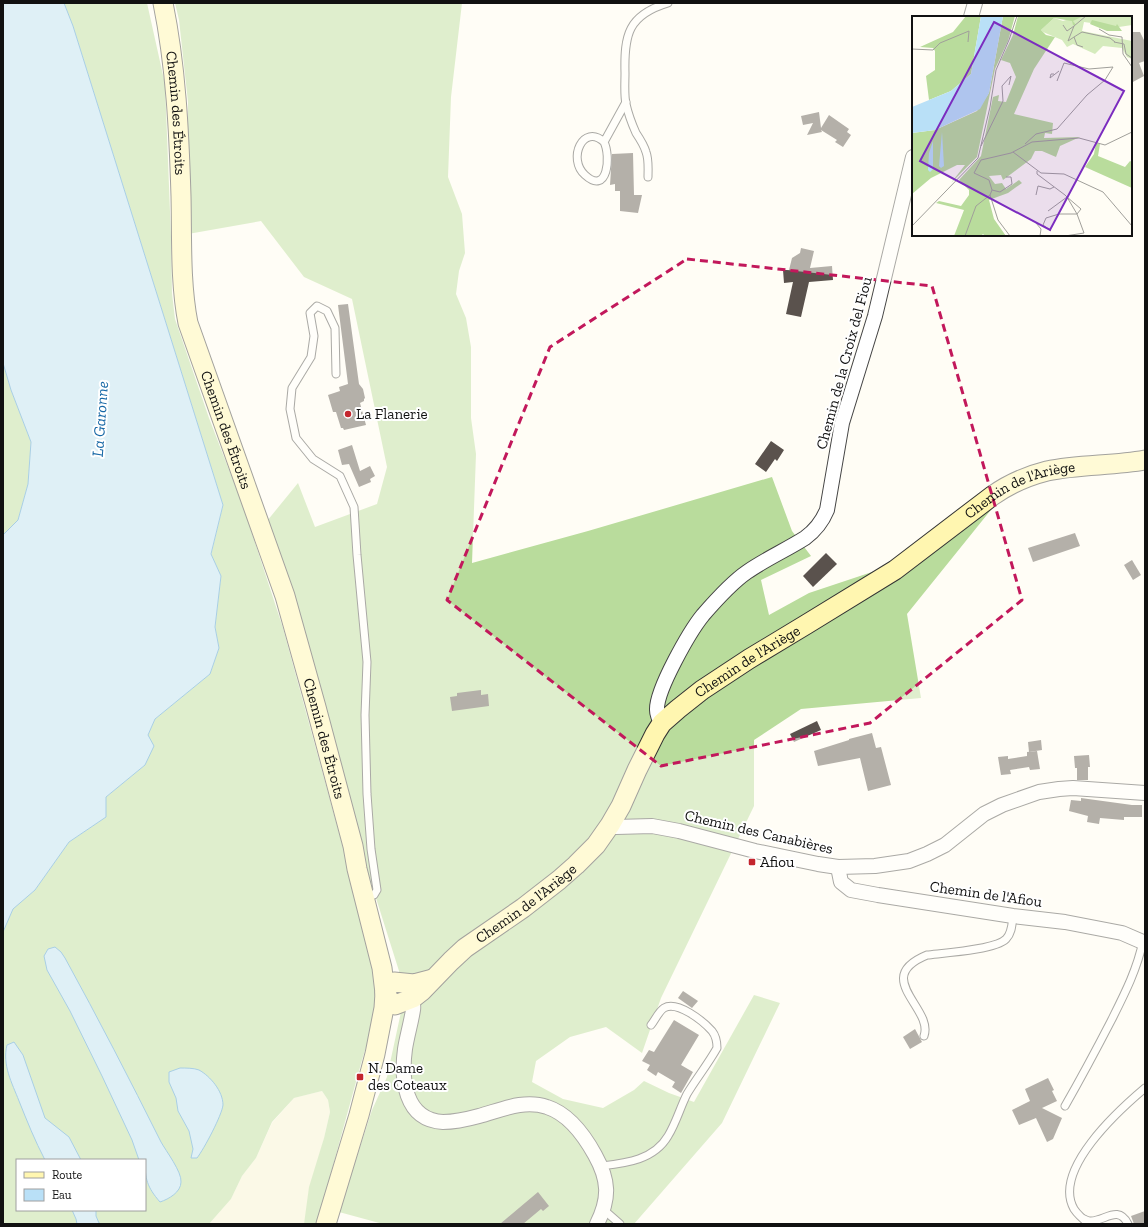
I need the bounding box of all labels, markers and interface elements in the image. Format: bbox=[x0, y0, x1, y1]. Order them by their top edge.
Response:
inset map bbox=[912, 16, 1132, 236]
street label: Chemin des Étroits bbox=[162, 50, 189, 175]
street label: Chemin de la Croix del Fiou bbox=[812, 274, 876, 451]
street label: Chemin des Étroits bbox=[197, 368, 255, 492]
water label: La Garonne bbox=[88, 381, 112, 457]
place label: La Flanerie bbox=[356, 405, 428, 423]
marker: La Flanerie bbox=[343, 409, 353, 419]
street label: Chemin de l'Ariège bbox=[961, 458, 1076, 523]
street label: Chemin de l'Ariège bbox=[691, 621, 803, 701]
street label: Chemin des Étroits bbox=[299, 676, 349, 801]
street label: Chemin des Canabières bbox=[683, 806, 835, 858]
place label: Afiou bbox=[760, 853, 795, 871]
marker: Afiou bbox=[747, 857, 757, 867]
street label: Chemin de l'Ariège bbox=[472, 860, 580, 947]
street label: Chemin de l'Afiou bbox=[929, 877, 1044, 911]
place label: N. Dame des Coteaux bbox=[368, 1059, 447, 1094]
marker: N. Dame des Coteaux bbox=[355, 1072, 365, 1082]
legend bbox=[16, 1159, 146, 1211]
text: Route bbox=[52, 1168, 83, 1182]
text: Eau bbox=[52, 1188, 72, 1202]

